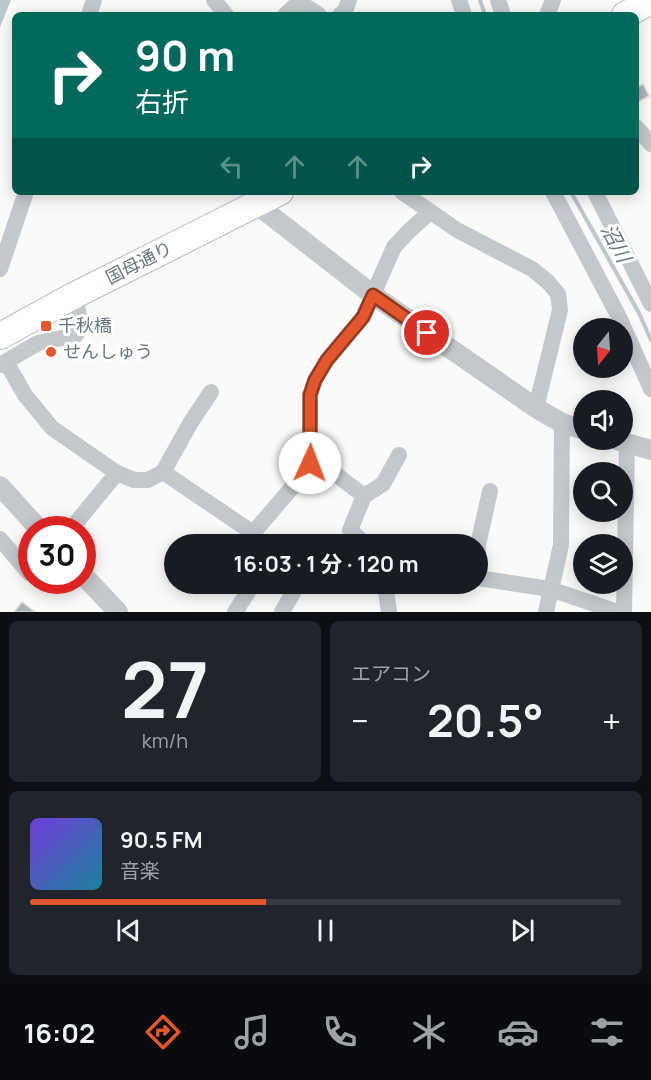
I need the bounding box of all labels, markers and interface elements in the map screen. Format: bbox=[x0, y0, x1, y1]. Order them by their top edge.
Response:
text: 90 m bbox=[135, 26, 235, 84]
icon: right bbox=[36, 36, 114, 114]
text: 右折 bbox=[135, 83, 189, 120]
icon: left bbox=[215, 150, 248, 183]
icon: ahead bbox=[278, 150, 311, 183]
icon: ahead bbox=[341, 150, 374, 183]
icon: right bbox=[404, 150, 437, 183]
water label: 沼川 bbox=[595, 219, 639, 269]
street label: 国母通り bbox=[101, 235, 176, 289]
pin bbox=[401, 307, 452, 358]
place label: 千秋橋 bbox=[58, 313, 112, 337]
icon: arrive bbox=[410, 316, 443, 349]
north arrow bbox=[573, 318, 633, 378]
map controls bbox=[573, 318, 633, 594]
marker: 千秋橋 bbox=[39, 319, 53, 333]
place label: せんしゅう bbox=[63, 339, 153, 363]
marker: せんしゅう bbox=[44, 345, 58, 359]
button: sound bbox=[573, 390, 633, 450]
position arrow bbox=[278, 431, 342, 495]
button: search bbox=[573, 462, 633, 522]
speed limit sign: 30 bbox=[18, 516, 96, 594]
button: layers bbox=[573, 534, 633, 594]
text: 16:03 · 1 分 · 120 m bbox=[234, 549, 418, 579]
text: 27 bbox=[121, 635, 209, 741]
text: エアコン bbox=[351, 660, 431, 687]
text: 20.5° bbox=[427, 689, 544, 751]
text: − bbox=[351, 698, 369, 743]
text: + bbox=[602, 698, 621, 743]
text: km/h bbox=[142, 727, 188, 754]
text: 90.5 FM bbox=[120, 825, 202, 855]
text: 音楽 bbox=[120, 857, 160, 884]
icon: previous bbox=[112, 914, 145, 947]
icon: pause bbox=[309, 914, 342, 947]
icon: next bbox=[506, 914, 539, 947]
icon: directions bbox=[142, 1011, 184, 1053]
icon: music bbox=[231, 1011, 273, 1053]
icon: phone bbox=[319, 1011, 361, 1053]
icon: climate bbox=[408, 1011, 450, 1053]
icon: car bbox=[497, 1011, 539, 1053]
icon: filters bbox=[586, 1011, 628, 1053]
text: 16:02 bbox=[23, 1014, 95, 1051]

